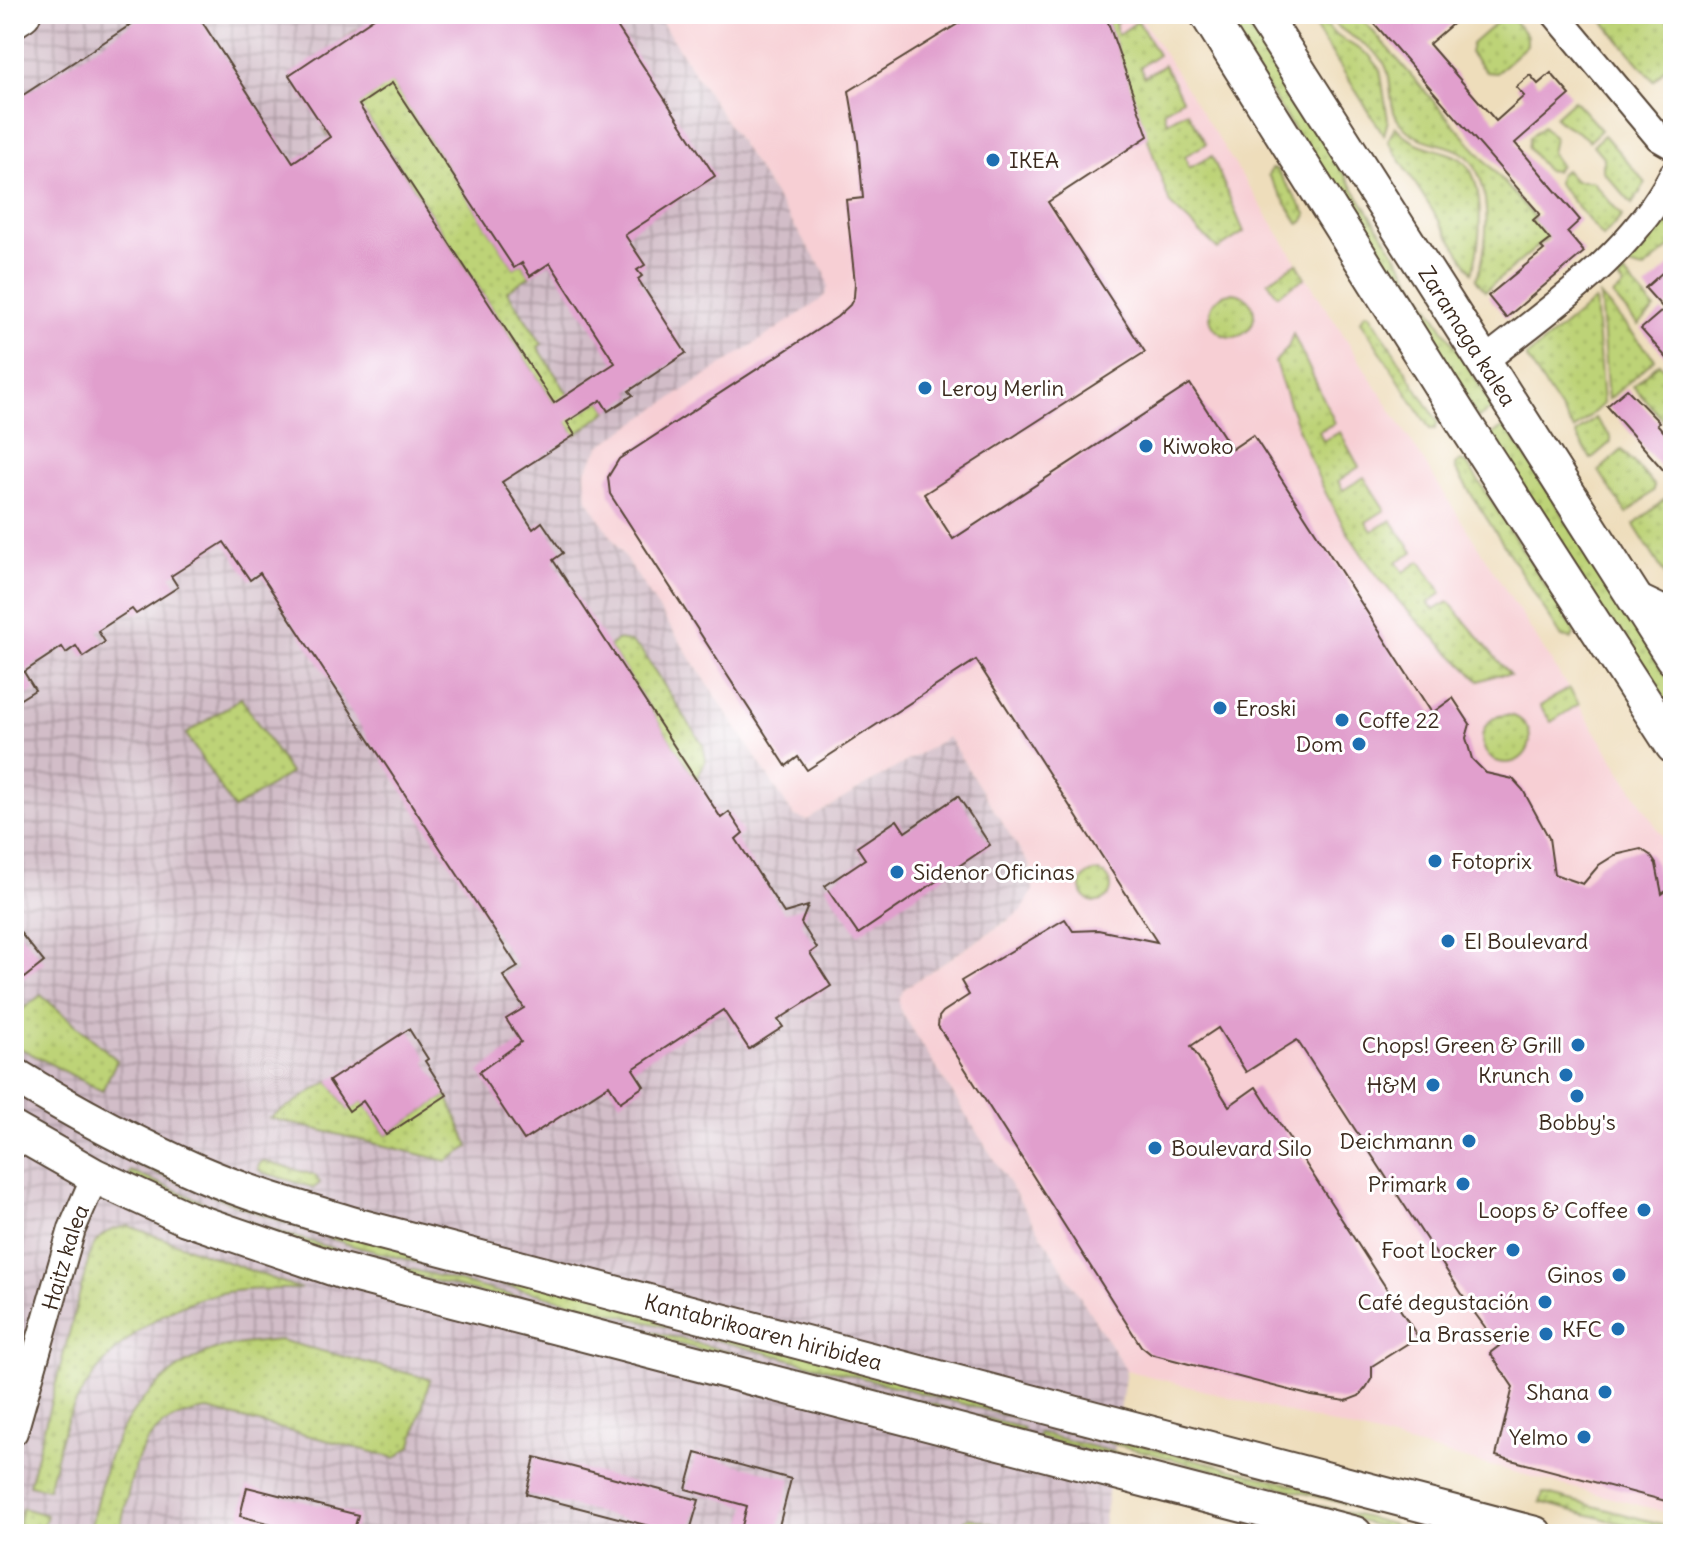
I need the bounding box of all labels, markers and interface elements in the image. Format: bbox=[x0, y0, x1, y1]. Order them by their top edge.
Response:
place label: IKEA bbox=[1009, 146, 1059, 174]
marker: IKEA bbox=[984, 151, 1002, 169]
street label: Zaramaga kalea bbox=[1412, 261, 1523, 411]
place label: Leroy Merlin bbox=[941, 374, 1064, 402]
marker: Leroy Merlin bbox=[916, 379, 934, 397]
place label: Kiwoko bbox=[1162, 432, 1234, 460]
marker: Kiwoko bbox=[1137, 437, 1155, 455]
place label: Eroski bbox=[1236, 694, 1296, 722]
marker: Eroski bbox=[1211, 699, 1229, 717]
place label: Coffe 22 bbox=[1358, 706, 1440, 734]
marker: Coffe 22 bbox=[1333, 711, 1351, 729]
place label: Dom bbox=[1296, 730, 1343, 758]
marker: Dom bbox=[1350, 735, 1368, 753]
place label: Fotoprix bbox=[1451, 847, 1532, 875]
marker: Fotoprix bbox=[1426, 852, 1444, 870]
place label: Sidenor Oficinas bbox=[913, 858, 1075, 886]
marker: Sidenor Oficinas bbox=[888, 863, 906, 881]
place label: El Boulevard bbox=[1464, 927, 1588, 955]
marker: El Boulevard bbox=[1439, 932, 1457, 950]
place label: Chops! Green & Grill bbox=[1362, 1031, 1562, 1059]
marker: Chops! Green & Grill bbox=[1569, 1036, 1587, 1054]
place label: Krunch bbox=[1478, 1061, 1550, 1089]
marker: Krunch bbox=[1557, 1066, 1575, 1084]
place label: H&M bbox=[1367, 1071, 1417, 1099]
marker: H&M bbox=[1424, 1076, 1442, 1094]
marker: Bobby's bbox=[1568, 1087, 1586, 1105]
place label: Bobby's bbox=[1538, 1108, 1616, 1136]
place label: Deichmann bbox=[1339, 1127, 1453, 1155]
marker: Deichmann bbox=[1460, 1132, 1478, 1150]
place label: Boulevard Silo bbox=[1171, 1134, 1312, 1162]
marker: Boulevard Silo bbox=[1146, 1139, 1164, 1157]
place label: Primark bbox=[1368, 1170, 1447, 1198]
marker: Primark bbox=[1454, 1175, 1472, 1193]
place label: Loops & Coffee bbox=[1478, 1196, 1628, 1224]
street label: Haitz kalea bbox=[35, 1200, 95, 1313]
marker: Loops & Coffee bbox=[1635, 1201, 1653, 1219]
place label: Foot Locker bbox=[1381, 1236, 1497, 1264]
marker: Foot Locker bbox=[1504, 1241, 1522, 1259]
place label: Ginos bbox=[1547, 1261, 1603, 1289]
marker: Ginos bbox=[1610, 1266, 1628, 1284]
street label: Kantabrikoaren hiribidea bbox=[641, 1288, 885, 1377]
place label: Café degustación bbox=[1357, 1288, 1529, 1316]
marker: Café degustación bbox=[1536, 1293, 1554, 1311]
place label: KFC bbox=[1562, 1315, 1602, 1343]
place label: La Brasserie bbox=[1407, 1320, 1530, 1348]
marker: KFC bbox=[1609, 1320, 1627, 1338]
marker: La Brasserie bbox=[1537, 1325, 1555, 1343]
place label: Shana bbox=[1526, 1378, 1589, 1406]
marker: Shana bbox=[1596, 1383, 1614, 1401]
place label: Yelmo bbox=[1509, 1423, 1568, 1451]
marker: Yelmo bbox=[1575, 1428, 1593, 1446]

